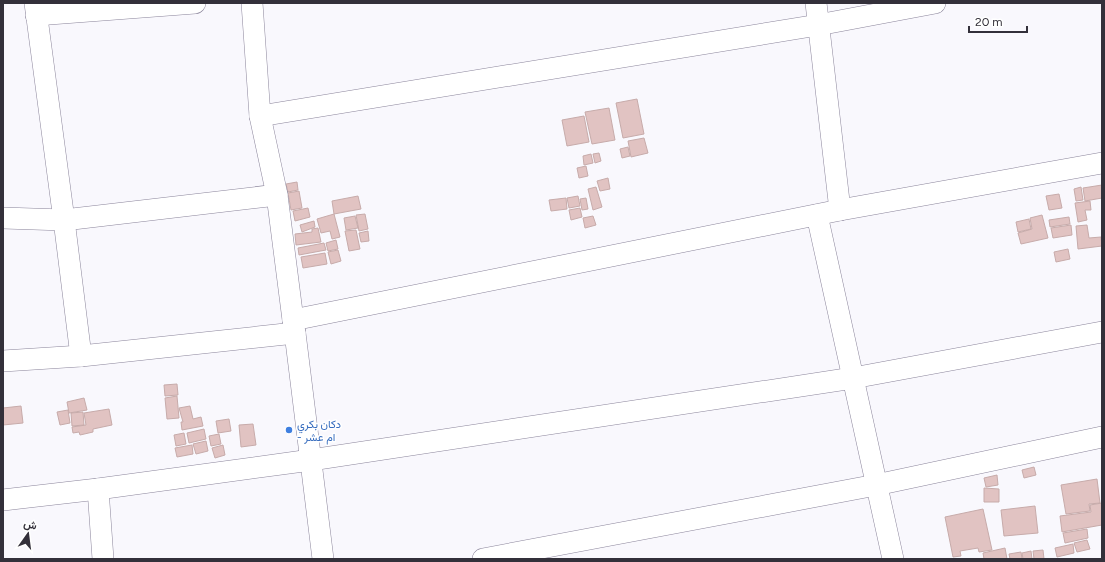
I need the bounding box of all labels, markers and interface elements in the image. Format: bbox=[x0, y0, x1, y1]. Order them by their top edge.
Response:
scale bar bbox=[969, 8, 1027, 34]
text: 20 m bbox=[975, 15, 1003, 29]
place label: دكان بكري - ام عشر bbox=[297, 418, 341, 445]
marker: دكان بكري - ام عشر bbox=[284, 425, 294, 435]
north arrow bbox=[8, 514, 48, 554]
text: ش bbox=[22, 517, 38, 533]

